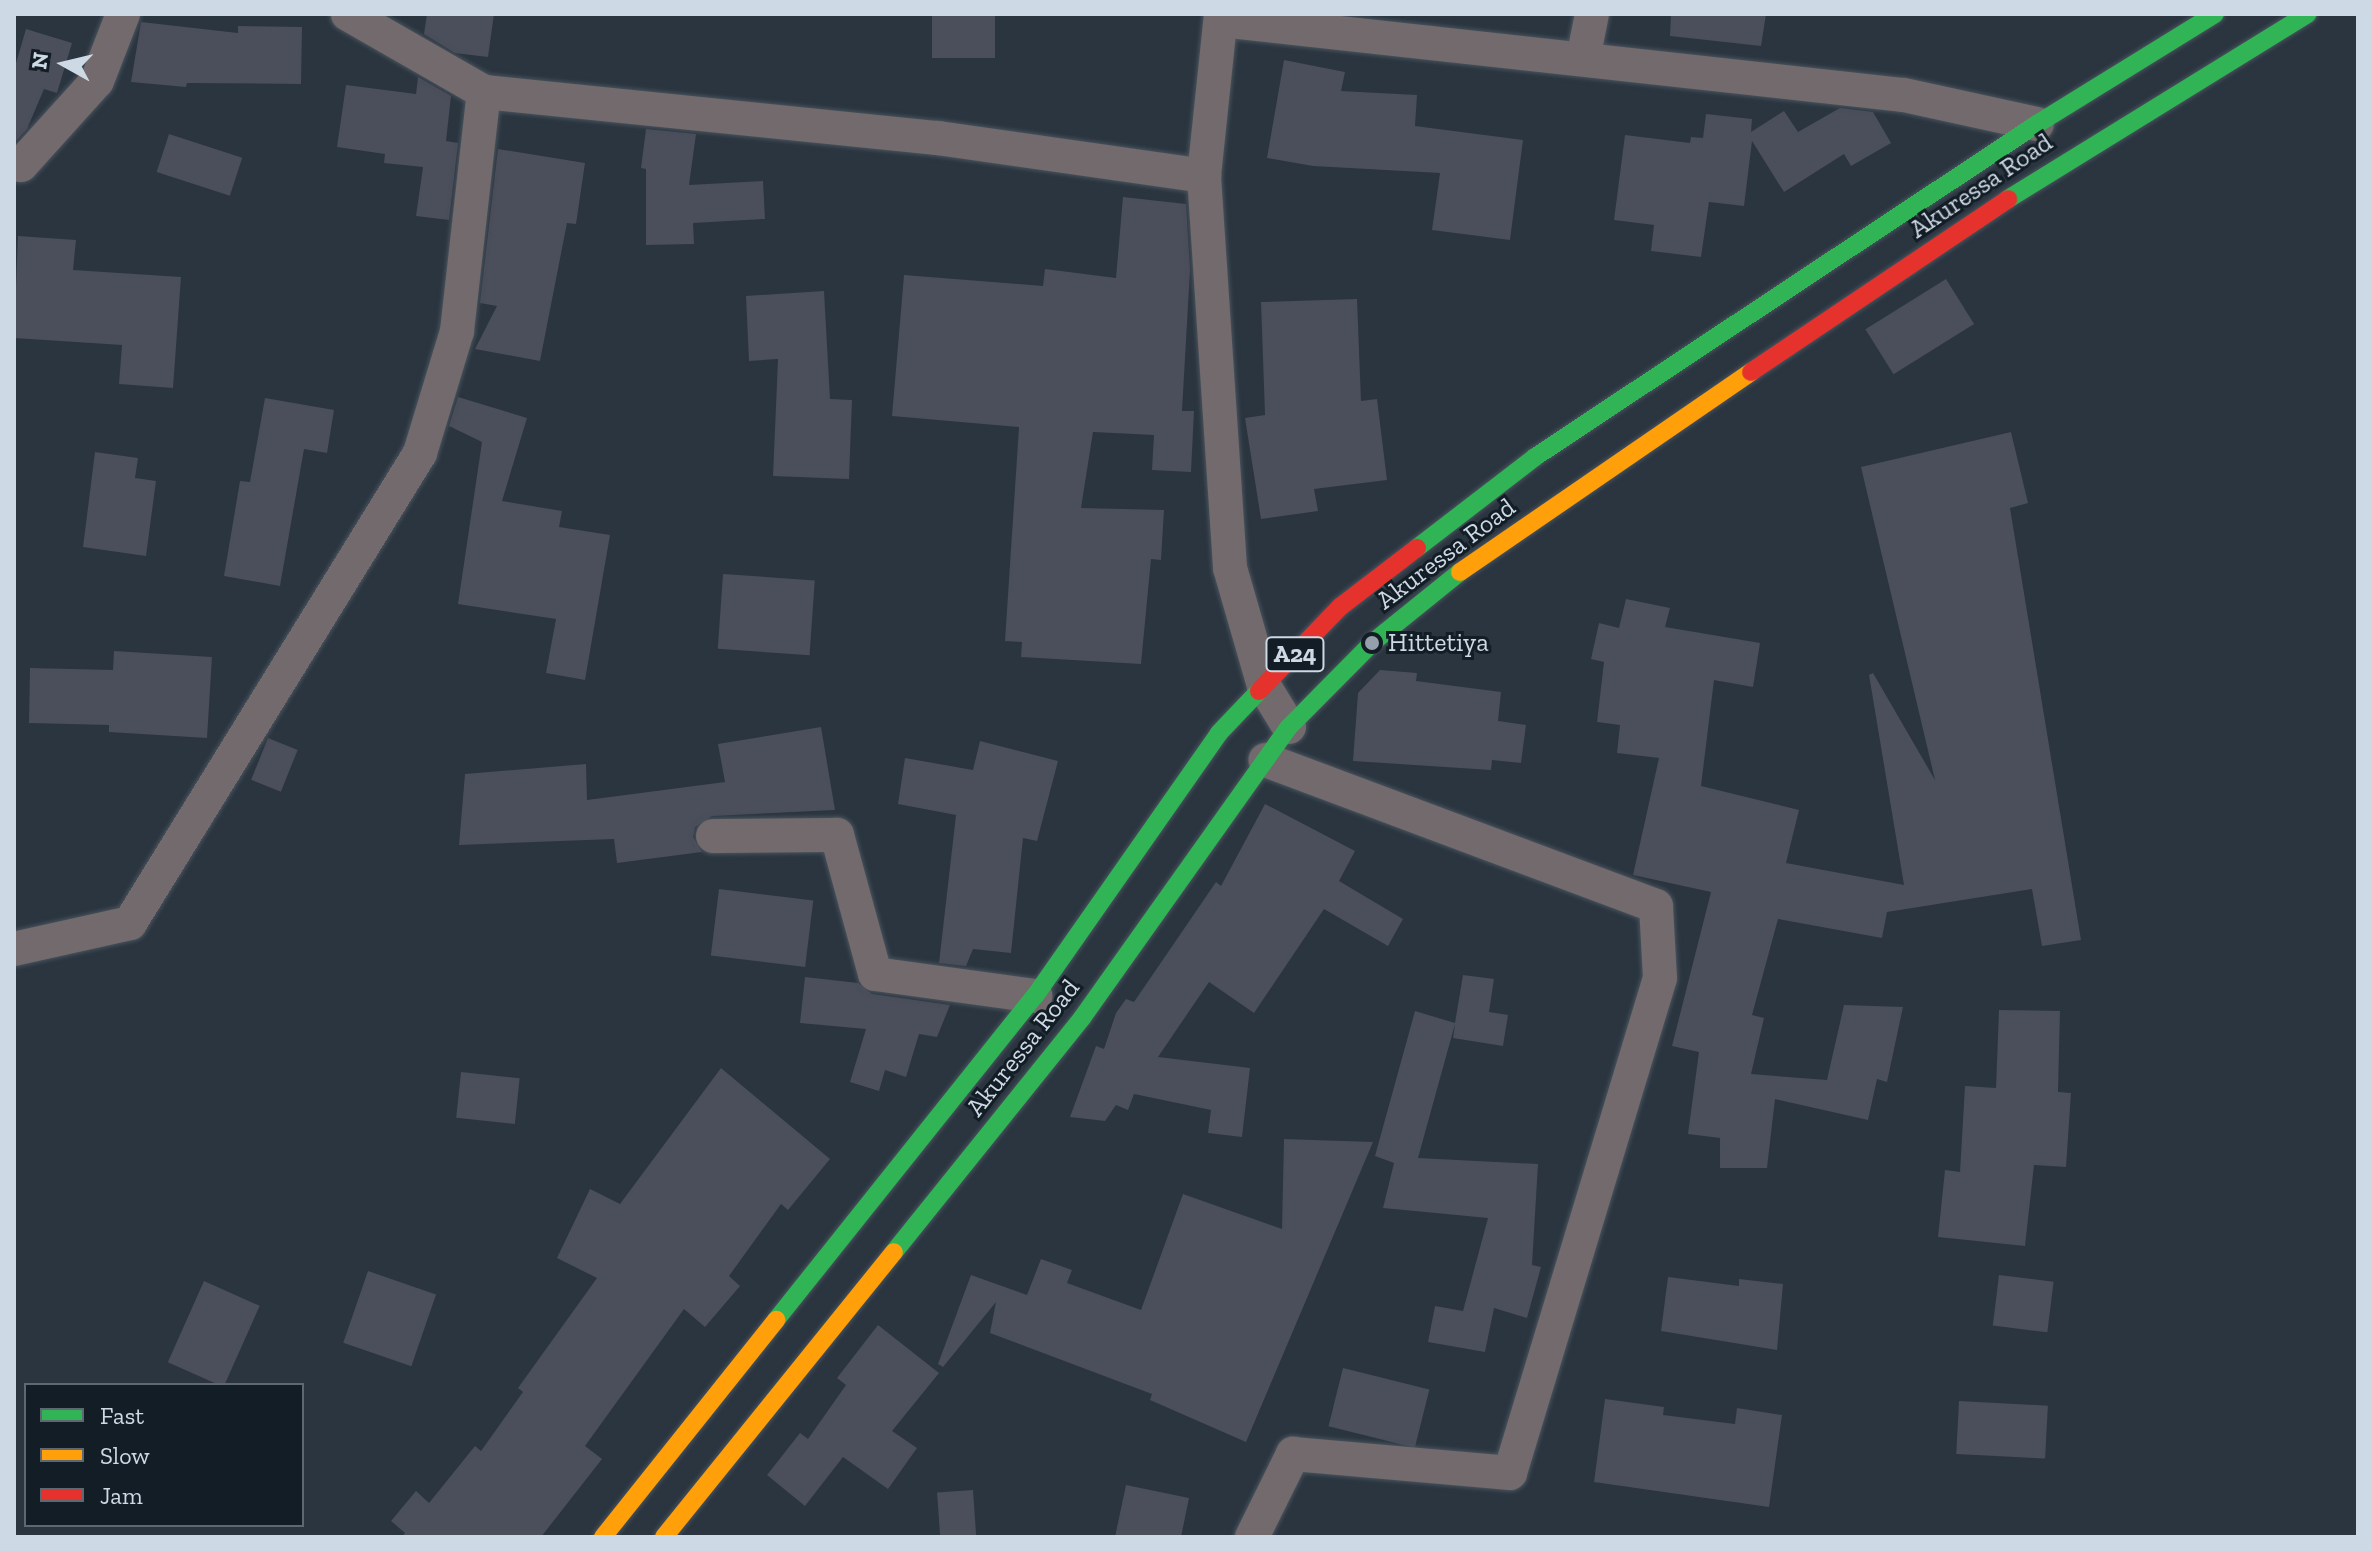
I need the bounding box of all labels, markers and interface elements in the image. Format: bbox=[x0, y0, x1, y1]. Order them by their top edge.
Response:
north arrow bbox=[24, 24, 104, 104]
text: N bbox=[25, 50, 54, 71]
street label: Akuressa Road bbox=[1904, 127, 2058, 245]
street label: Akuressa Road bbox=[1371, 492, 1521, 616]
place label: Hittetiya bbox=[1388, 627, 1489, 659]
road number: A24 bbox=[1265, 634, 1325, 674]
marker: Hittetiya bbox=[1363, 634, 1381, 652]
street label: Akuressa Road bbox=[960, 973, 1086, 1123]
legend bbox=[24, 1383, 304, 1527]
text: Fast bbox=[100, 1401, 144, 1430]
text: Slow bbox=[100, 1441, 150, 1470]
text: Jam bbox=[100, 1481, 143, 1510]

